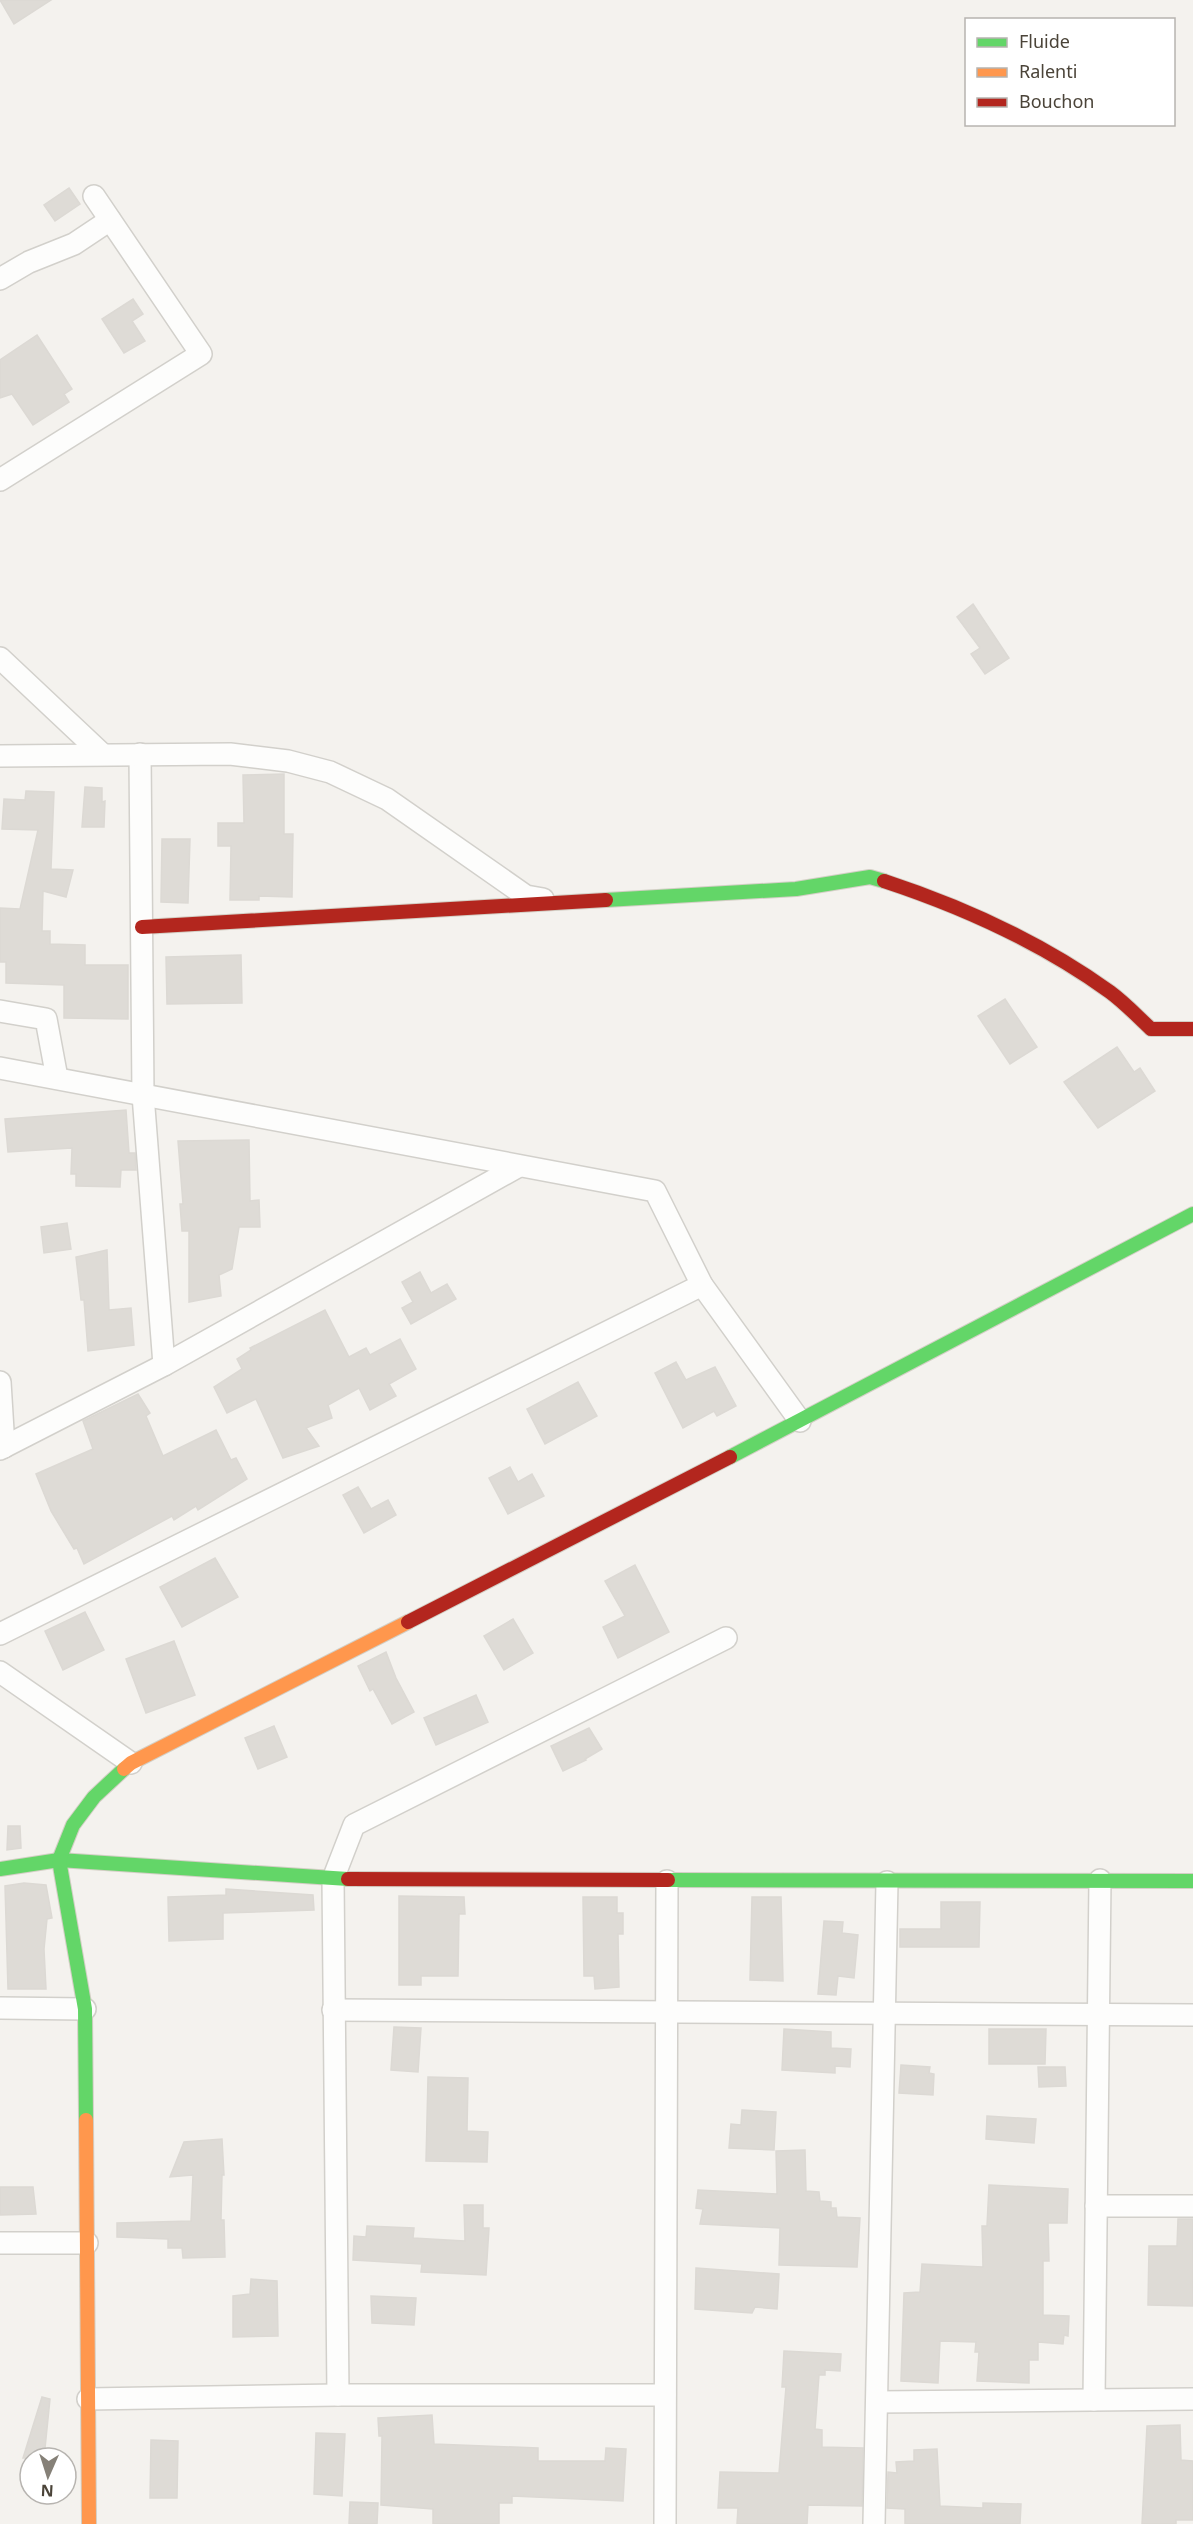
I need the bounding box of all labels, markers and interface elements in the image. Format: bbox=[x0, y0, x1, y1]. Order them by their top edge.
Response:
legend bbox=[965, 18, 1175, 126]
text: Fluide bbox=[1019, 29, 1070, 53]
text: Ralenti bbox=[1019, 59, 1077, 83]
text: Bouchon bbox=[1019, 89, 1095, 113]
north arrow bbox=[18, 2446, 78, 2506]
text: N bbox=[40, 2480, 54, 2502]

